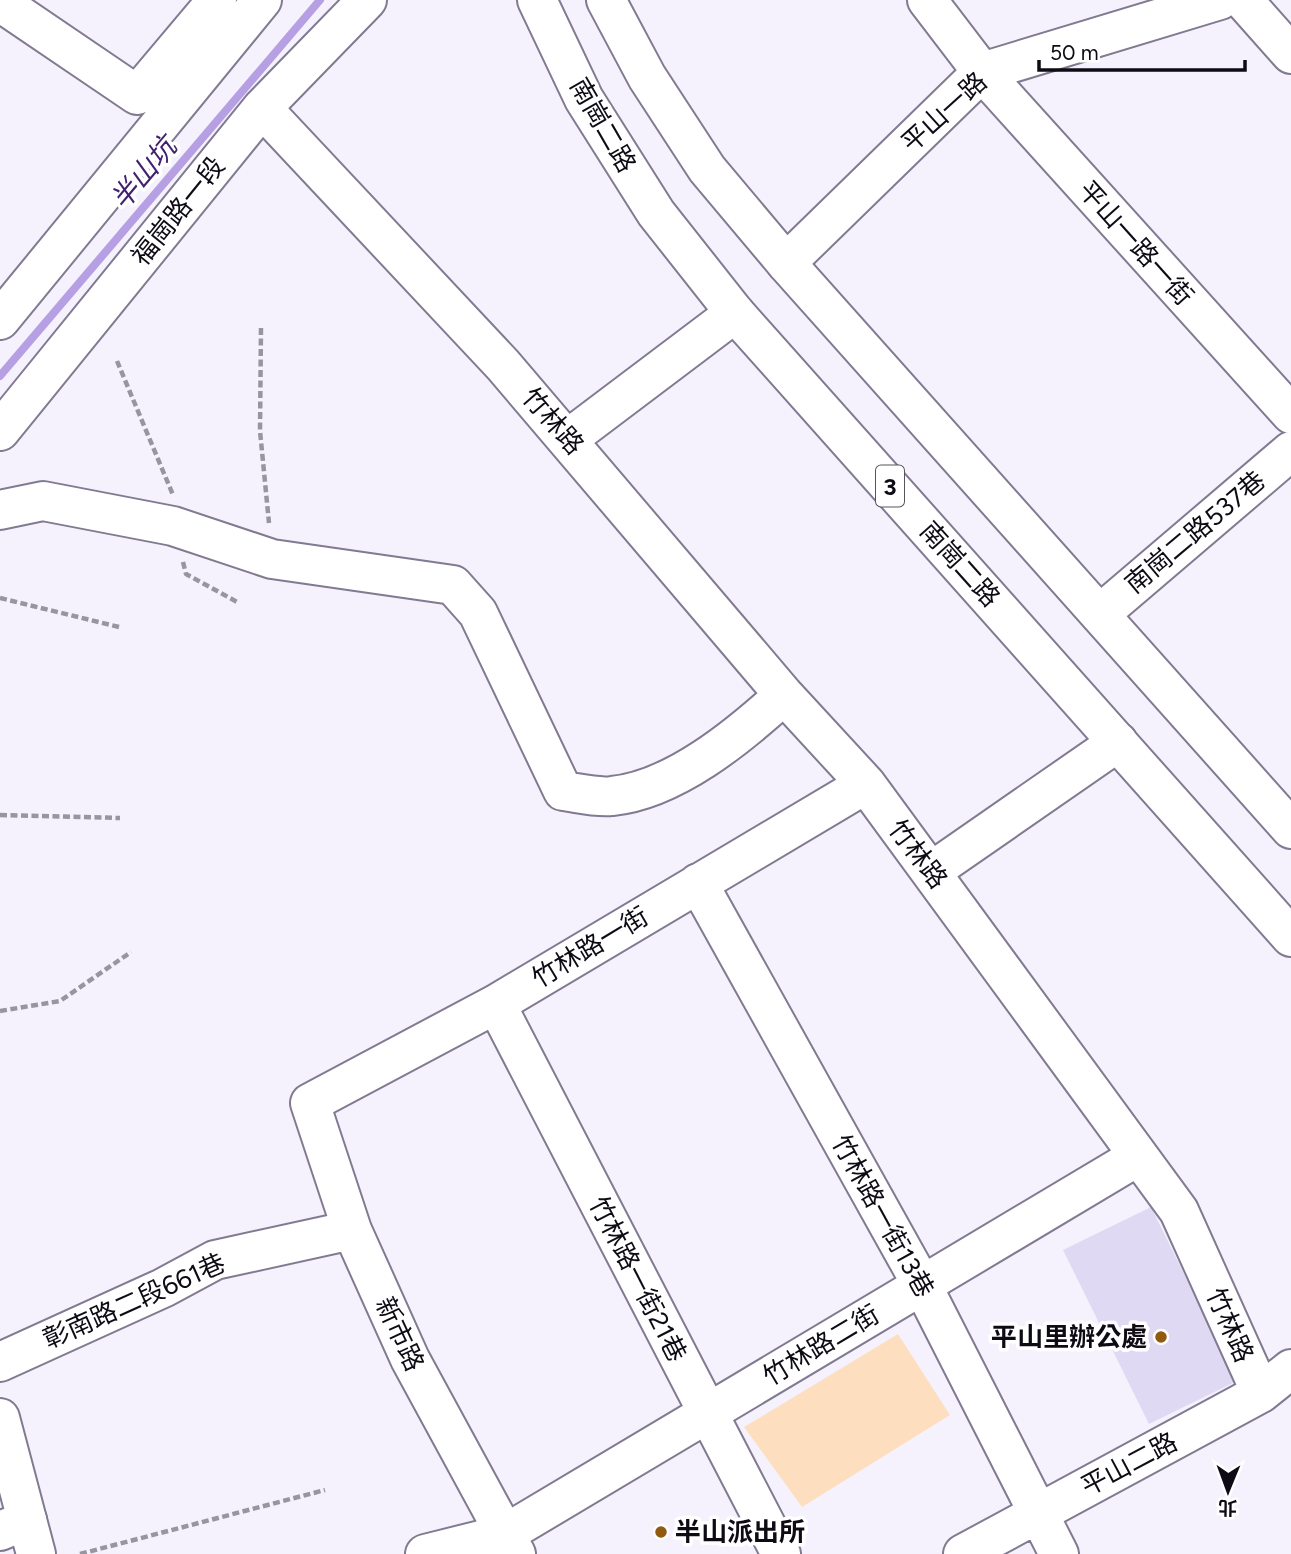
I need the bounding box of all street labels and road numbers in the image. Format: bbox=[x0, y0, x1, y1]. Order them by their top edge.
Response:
street label: 平山一路 bbox=[895, 65, 993, 159]
street label: 南崗二路 bbox=[563, 72, 643, 178]
street label: 福崗路一段 bbox=[125, 150, 231, 272]
street label: 平山一路一街 bbox=[1072, 174, 1200, 312]
street label: 竹林路 bbox=[515, 381, 591, 461]
street label: 南崗二路537巷 bbox=[1118, 464, 1272, 600]
road number: 3 bbox=[876, 466, 904, 506]
street label: 南崗二路 bbox=[913, 515, 1007, 613]
street label: 竹林路 bbox=[882, 813, 954, 895]
street label: 竹林路一街 bbox=[526, 900, 654, 994]
street label: 竹林路一街13巷 bbox=[825, 1129, 941, 1303]
street label: 竹林路一街21巷 bbox=[583, 1191, 693, 1367]
street label: 彰南路二段661巷 bbox=[38, 1246, 230, 1356]
street label: 竹林路 bbox=[1200, 1283, 1260, 1367]
street label: 新市路 bbox=[369, 1292, 431, 1376]
street label: 竹林路二街 bbox=[757, 1298, 885, 1392]
street label: 平山二路 bbox=[1076, 1425, 1182, 1503]

